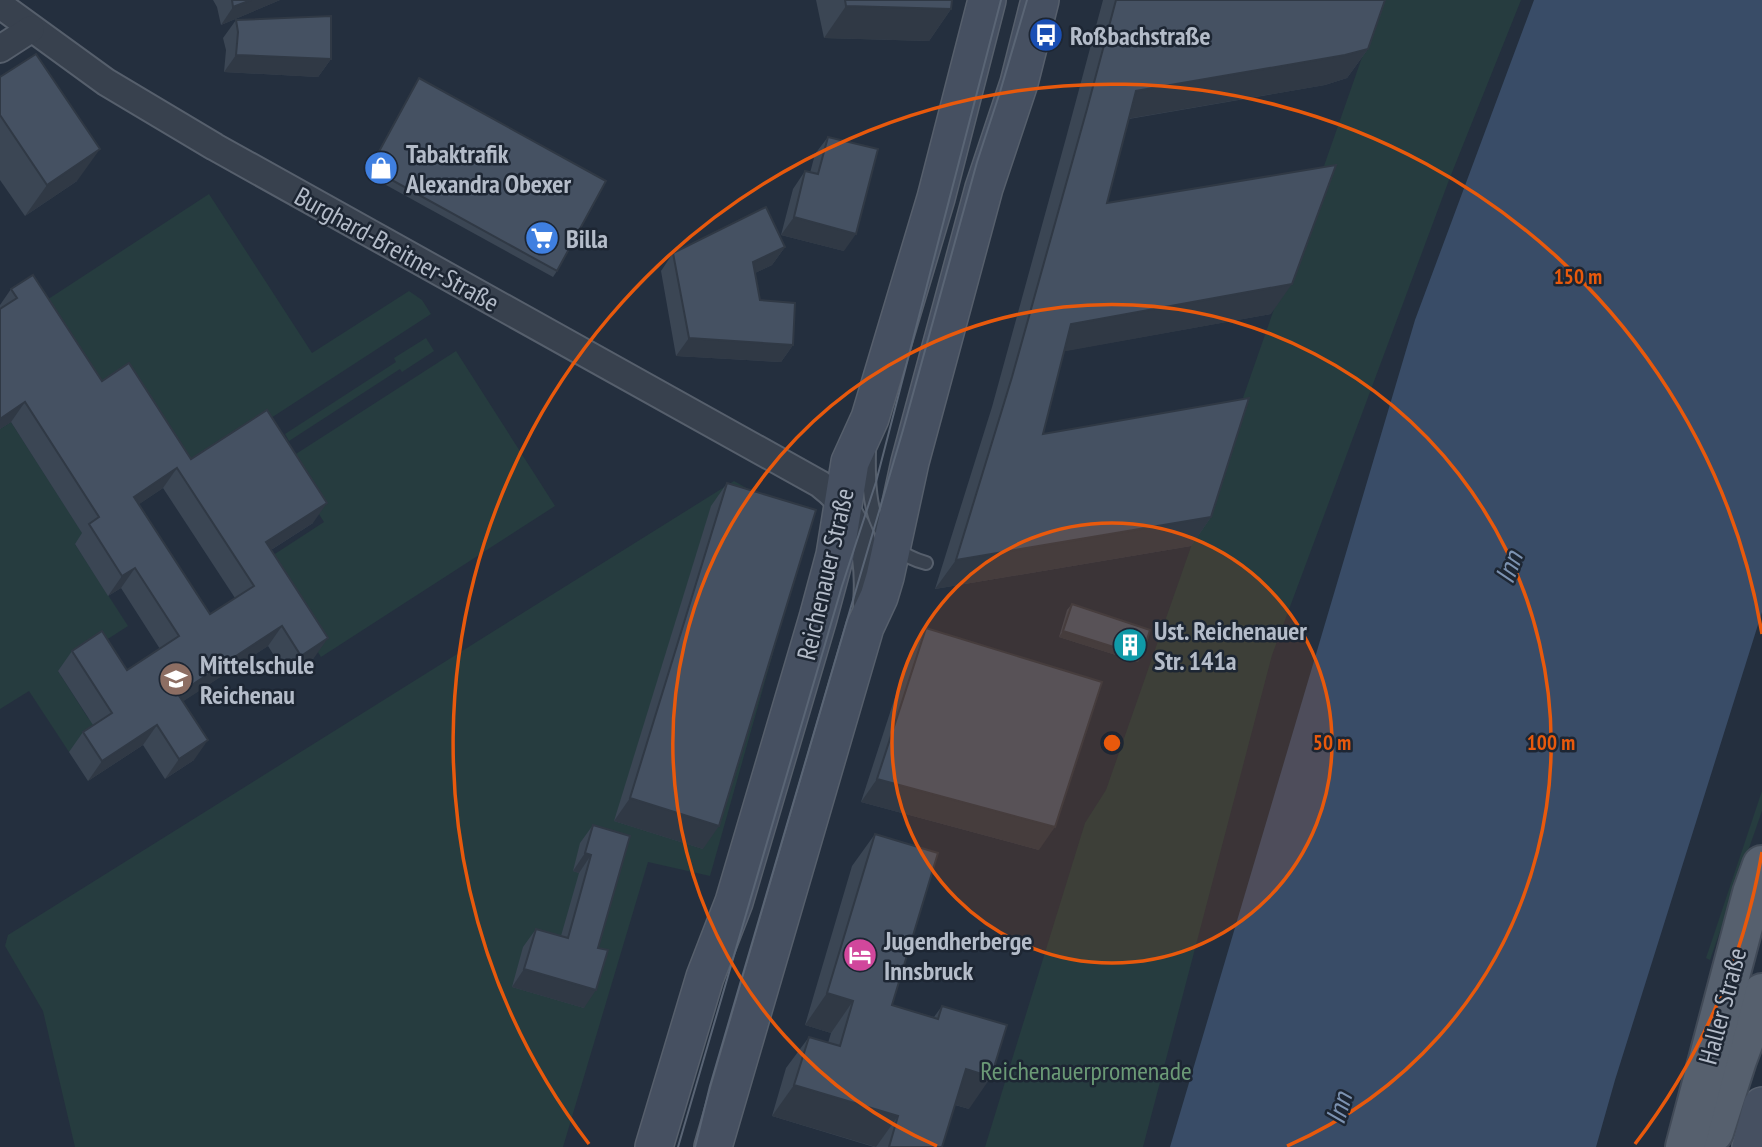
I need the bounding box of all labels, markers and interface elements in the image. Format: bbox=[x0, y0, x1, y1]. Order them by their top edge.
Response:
bus stop icon: Roßbachstraße bbox=[1027, 16, 1065, 54]
place label: Roßbachstraße bbox=[1070, 19, 1211, 52]
place label: Tabaktrafik Alexandra Obexer bbox=[405, 137, 571, 200]
shop icon: Tabaktrafik Alexandra Obexer bbox=[362, 149, 400, 187]
street label: Burghard-Breitner-Straße bbox=[289, 179, 505, 319]
supermarket icon: Billa bbox=[523, 219, 561, 257]
place label: Billa bbox=[566, 222, 608, 255]
text: 150 m bbox=[1554, 263, 1602, 290]
street label: Reichenauer Straße bbox=[789, 485, 861, 663]
water label: Inn bbox=[1485, 544, 1531, 588]
place label: Ust. Reichenauer Str. 141a bbox=[1154, 614, 1307, 677]
building icon: Ust. Reichenauer Str. 141a bbox=[1111, 626, 1149, 664]
place label: Mittelschule Reichenau bbox=[200, 648, 314, 711]
school or university icon: Mittelschule Reichenau bbox=[157, 660, 195, 698]
text: 50 m bbox=[1313, 729, 1351, 756]
text: 100 m bbox=[1527, 729, 1575, 756]
centre of rings bbox=[1100, 731, 1124, 755]
place label: Jugendherberge Innsbruck bbox=[883, 924, 1032, 987]
hotel icon: Jugendherberge Innsbruck bbox=[841, 936, 879, 974]
street label: Haller Straße bbox=[1691, 944, 1753, 1068]
park label: Reichenauerpromenade bbox=[980, 1054, 1192, 1087]
water label: Inn bbox=[1316, 1086, 1361, 1128]

